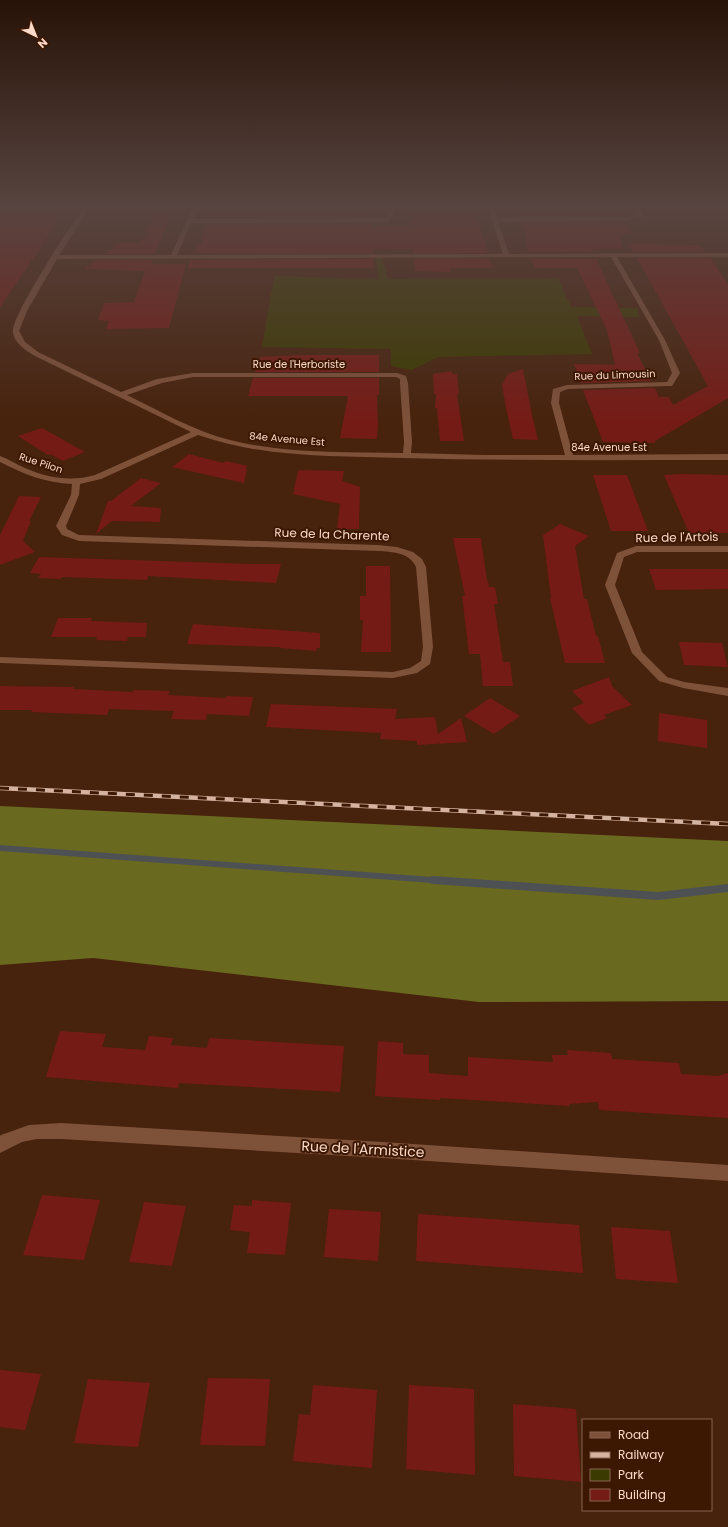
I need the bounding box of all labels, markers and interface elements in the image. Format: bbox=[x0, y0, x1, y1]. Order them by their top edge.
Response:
north arrow bbox=[16, 16, 56, 56]
text: N bbox=[34, 35, 51, 52]
street label: Rue de l'Herboriste bbox=[253, 357, 345, 372]
street label: Rue du Limousin bbox=[574, 366, 656, 384]
street label: 84e Avenue Est bbox=[249, 428, 326, 450]
street label: 84e Avenue Est bbox=[571, 440, 647, 455]
street label: Rue Pilon bbox=[17, 449, 65, 477]
street label: Rue de la Charente bbox=[274, 523, 390, 545]
street label: Rue de l'Artois bbox=[635, 528, 719, 546]
street label: Rue de l'Armistice bbox=[301, 1136, 425, 1162]
legend bbox=[582, 1419, 712, 1511]
text: Road bbox=[618, 1426, 649, 1443]
text: Railway bbox=[618, 1446, 664, 1463]
text: Park bbox=[618, 1466, 645, 1483]
text: Building bbox=[618, 1486, 666, 1503]

